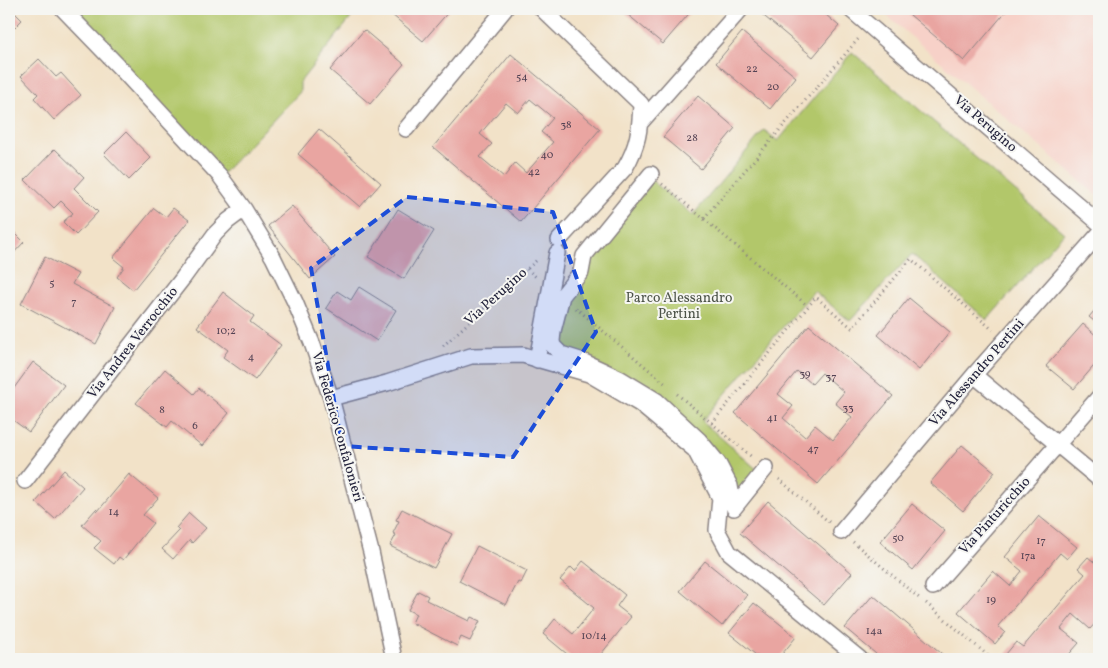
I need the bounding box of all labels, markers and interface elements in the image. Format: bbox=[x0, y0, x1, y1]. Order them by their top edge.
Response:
house number: 22 bbox=[746, 62, 758, 77]
house number: 54 bbox=[516, 70, 528, 85]
house number: 20 bbox=[767, 80, 780, 95]
street label: Via Perugino bbox=[949, 91, 1021, 157]
house number: 38 bbox=[560, 118, 572, 133]
house number: 28 bbox=[686, 131, 698, 146]
house number: 40 bbox=[541, 148, 554, 163]
house number: 42 bbox=[528, 165, 540, 180]
street label: Via Perugino bbox=[461, 264, 531, 330]
house number: 5 bbox=[49, 276, 55, 291]
street label: Via Andrea Verrocchio bbox=[83, 283, 183, 403]
park label: Parco Alessandro Pertini bbox=[626, 289, 732, 324]
house number: 7 bbox=[71, 295, 77, 310]
street label: Via Alessandro Pertini bbox=[925, 315, 1029, 431]
house number: 10;2 bbox=[216, 324, 236, 339]
house number: 4 bbox=[248, 350, 255, 365]
street label: Via Federico Confalonieri bbox=[306, 350, 368, 504]
house number: 39 bbox=[799, 367, 811, 382]
house number: 37 bbox=[826, 370, 836, 385]
house number: 33 bbox=[842, 401, 854, 416]
house number: 8 bbox=[159, 403, 165, 418]
house number: 41 bbox=[767, 411, 777, 426]
house number: 6 bbox=[192, 419, 198, 434]
house number: 47 bbox=[807, 442, 819, 457]
street label: Via Pinturicchio bbox=[955, 473, 1035, 559]
house number: 14 bbox=[109, 505, 120, 520]
house number: 50 bbox=[892, 531, 904, 546]
house number: 17 bbox=[1036, 534, 1046, 549]
house number: 17a bbox=[1020, 549, 1036, 564]
house number: 19 bbox=[986, 593, 996, 608]
house number: 14a bbox=[866, 624, 883, 639]
house number: 10/14 bbox=[581, 629, 607, 644]

